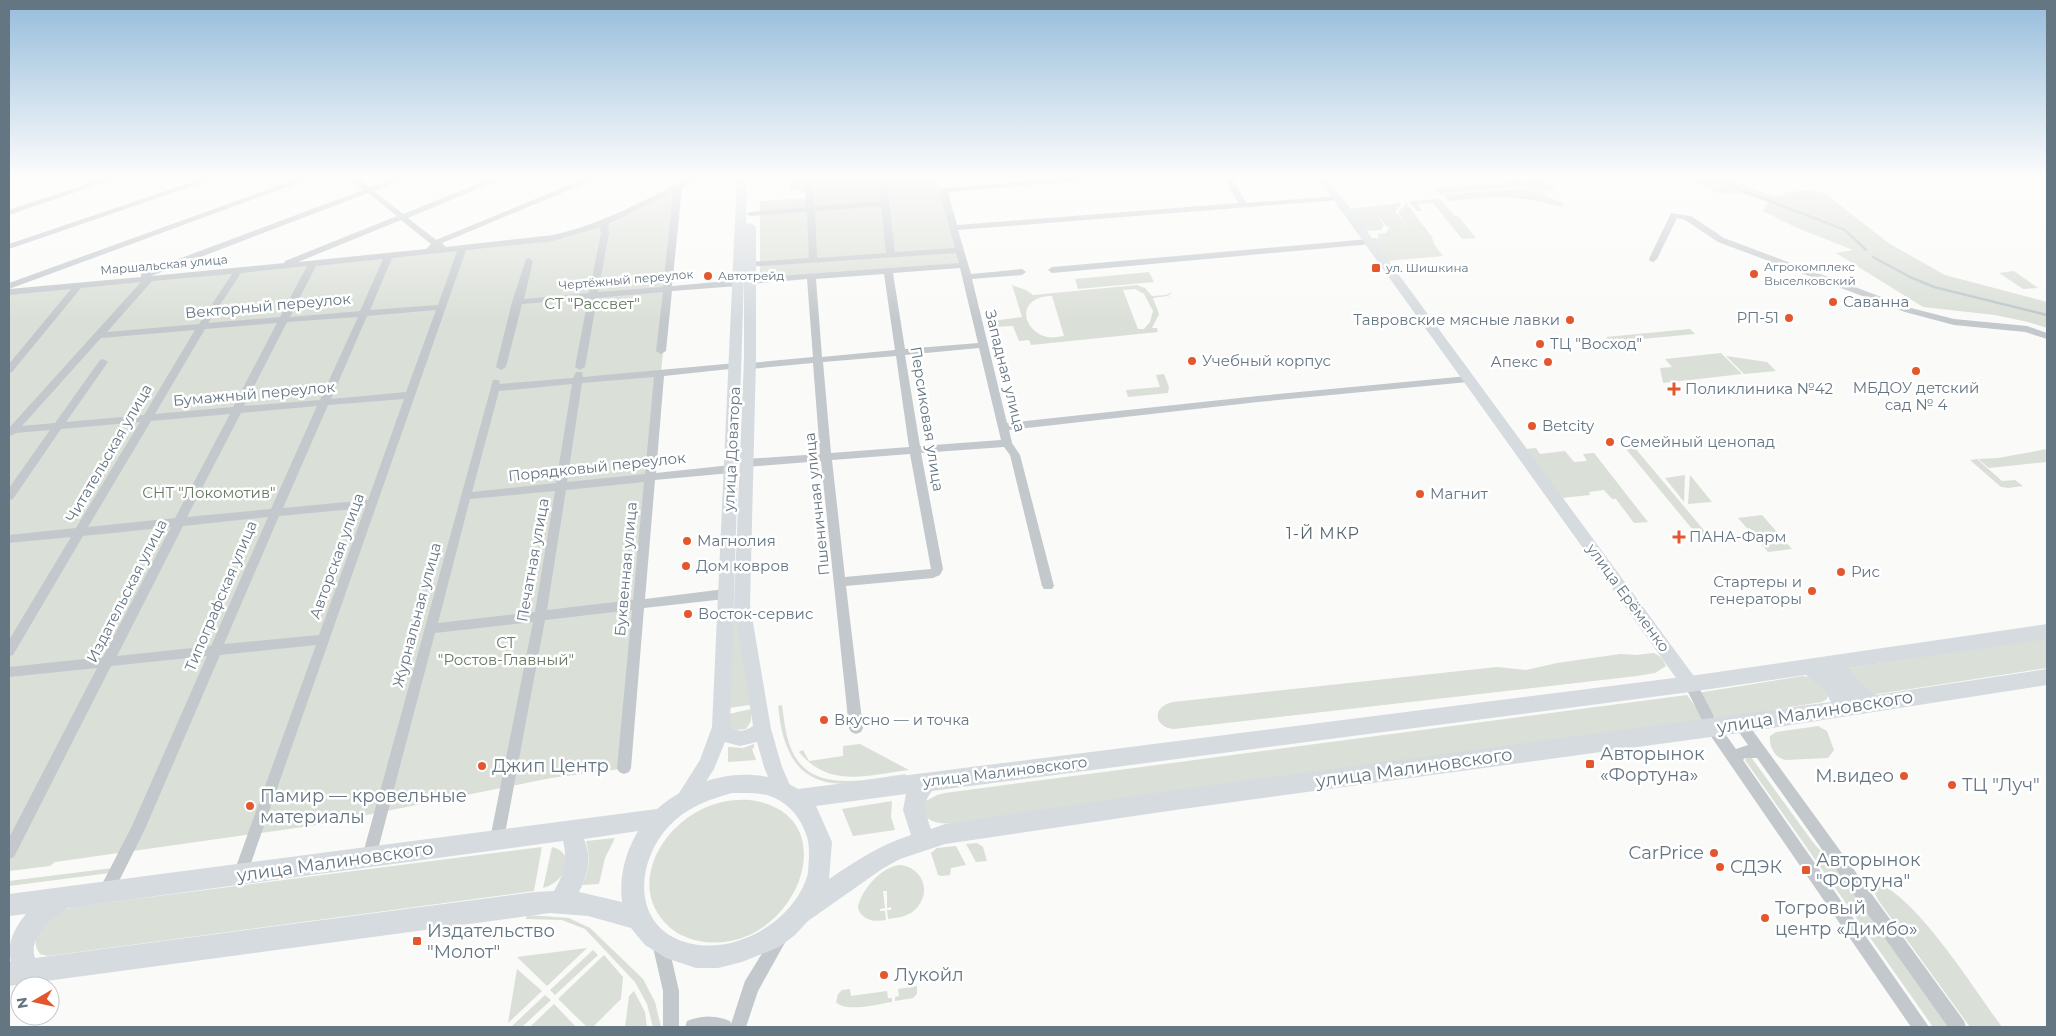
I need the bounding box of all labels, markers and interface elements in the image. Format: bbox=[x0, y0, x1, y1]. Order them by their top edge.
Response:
street label: Маршальская улица bbox=[100, 251, 228, 278]
place label: Агрокомплекс Выселковский bbox=[1764, 259, 1856, 288]
place label: ул. Шишкина bbox=[1385, 260, 1469, 275]
marker: ул. Шишкина bbox=[1370, 262, 1382, 274]
street label: Чертёжный переулок bbox=[558, 266, 694, 293]
place label: Автотрейд bbox=[718, 268, 785, 283]
marker: Агрокомплекс Выселковский bbox=[1748, 268, 1760, 280]
marker: Автотрейд bbox=[702, 270, 714, 282]
street label: Векторный переулок bbox=[184, 289, 352, 322]
place label: Саванна bbox=[1843, 292, 1909, 311]
park label: СТ "Рассвет" bbox=[544, 294, 640, 313]
marker: Саванна bbox=[1827, 296, 1839, 308]
street label: Западная улица bbox=[981, 308, 1030, 434]
place label: РП-51 bbox=[1737, 308, 1779, 327]
place label: Тавровские мясные лавки bbox=[1353, 310, 1560, 329]
marker: РП-51 bbox=[1783, 312, 1795, 324]
marker: Тавровские мясные лавки bbox=[1564, 314, 1576, 326]
place label: ТЦ "Восход" bbox=[1550, 334, 1642, 353]
marker: ТЦ "Восход" bbox=[1534, 338, 1546, 350]
street label: Персиковая улица bbox=[907, 345, 948, 493]
place label: Учебный корпус bbox=[1202, 351, 1331, 370]
place label: Апекс bbox=[1491, 352, 1538, 371]
marker: Учебный корпус bbox=[1186, 355, 1198, 367]
marker: Апекс bbox=[1542, 356, 1554, 368]
marker: МБДОУ детский сад № 4 bbox=[1910, 365, 1922, 377]
street label: Бумажный переулок bbox=[172, 377, 336, 410]
place label: МБДОУ детский сад № 4 bbox=[1853, 378, 1979, 414]
place label: Поликлиника №42 bbox=[1685, 379, 1833, 398]
street label: Читательская улица bbox=[61, 380, 156, 525]
marker: Поликлиника №42 bbox=[1667, 382, 1681, 396]
street label: улица Доватора bbox=[719, 386, 744, 513]
place label: Betcity bbox=[1542, 416, 1595, 435]
marker: Betcity bbox=[1526, 420, 1538, 432]
street label: Пшеничная улица bbox=[800, 432, 833, 577]
place label: Семейный ценопад bbox=[1620, 432, 1775, 451]
marker: Семейный ценопад bbox=[1604, 436, 1616, 448]
street label: Порядковый переулок bbox=[507, 448, 687, 485]
park label: СНТ "Локомотив" bbox=[142, 483, 276, 502]
place label: Магнит bbox=[1430, 484, 1489, 503]
marker: Магнит bbox=[1414, 488, 1426, 500]
street label: Авторская улица bbox=[305, 490, 368, 621]
street label: Печатная улица bbox=[512, 497, 553, 623]
street label: Буквенная улица bbox=[610, 501, 641, 637]
street label: Издательская улица bbox=[82, 516, 171, 666]
street label: Типографская улица bbox=[180, 517, 261, 674]
district label: 1-Й МКР bbox=[1286, 524, 1360, 543]
place label: ПАНА-Фарм bbox=[1689, 527, 1786, 546]
place label: Магнолия bbox=[697, 531, 776, 550]
marker: ПАНА-Фарм bbox=[1673, 531, 1685, 543]
marker: Магнолия bbox=[681, 535, 693, 547]
street label: улица Ерёменко bbox=[1582, 539, 1674, 656]
street label: Журнальная улица bbox=[388, 540, 445, 689]
place label: Дом ковров bbox=[696, 556, 789, 575]
marker: Дом ковров bbox=[680, 560, 692, 572]
place label: Рис bbox=[1851, 562, 1880, 581]
marker: Рис bbox=[1835, 566, 1847, 578]
place label: Стартеры и генераторы bbox=[1709, 572, 1802, 608]
marker: Стартеры и генераторы bbox=[1806, 585, 1818, 597]
place label: Восток-сервис bbox=[698, 604, 813, 623]
marker: Восток-сервис bbox=[682, 608, 694, 620]
park label: СТ "Ростов-Главный" bbox=[438, 633, 574, 669]
street label: улица Малиновского bbox=[1714, 686, 1915, 739]
place label: Вкусно — и точка bbox=[834, 710, 970, 729]
marker: Вкусно — и точка bbox=[818, 714, 830, 726]
street label: улица Малиновского bbox=[1313, 743, 1514, 793]
place label: Авторынок «Фортуна» bbox=[1600, 743, 1705, 786]
street label: улица Малиновского bbox=[921, 752, 1088, 791]
place label: Джип Центр bbox=[492, 755, 609, 777]
marker: Авторынок «Фортуна» bbox=[1584, 758, 1596, 770]
marker: Джип Центр bbox=[476, 760, 488, 772]
place label: М.видео bbox=[1815, 765, 1894, 787]
marker: М.видео bbox=[1898, 770, 1910, 782]
place label: ТЦ "Луч" bbox=[1962, 774, 2040, 796]
marker: ТЦ "Луч" bbox=[1946, 779, 1958, 791]
place label: Памир — кровельные материалы bbox=[260, 785, 467, 828]
marker: Памир — кровельные материалы bbox=[244, 800, 256, 812]
street label: улица Малиновского bbox=[234, 837, 435, 887]
place label: CarPrice bbox=[1629, 842, 1704, 864]
marker: CarPrice bbox=[1708, 847, 1720, 859]
place label: Авторынок "Фортуна" bbox=[1816, 849, 1921, 892]
place label: СДЭК bbox=[1730, 856, 1783, 878]
marker: СДЭК bbox=[1714, 861, 1726, 873]
marker: Авторынок "Фортуна" bbox=[1800, 864, 1812, 876]
place label: Тогровый центр «Димбо» bbox=[1775, 897, 1918, 940]
marker: Тогровый центр «Димбо» bbox=[1759, 912, 1771, 924]
place label: Издательство "Молот" bbox=[427, 920, 555, 963]
marker: Издательство "Молот" bbox=[411, 935, 423, 947]
place label: Лукойл bbox=[894, 964, 964, 986]
marker: Лукойл bbox=[878, 969, 890, 981]
north arrow bbox=[10, 976, 60, 1026]
text: N bbox=[12, 996, 32, 1010]

